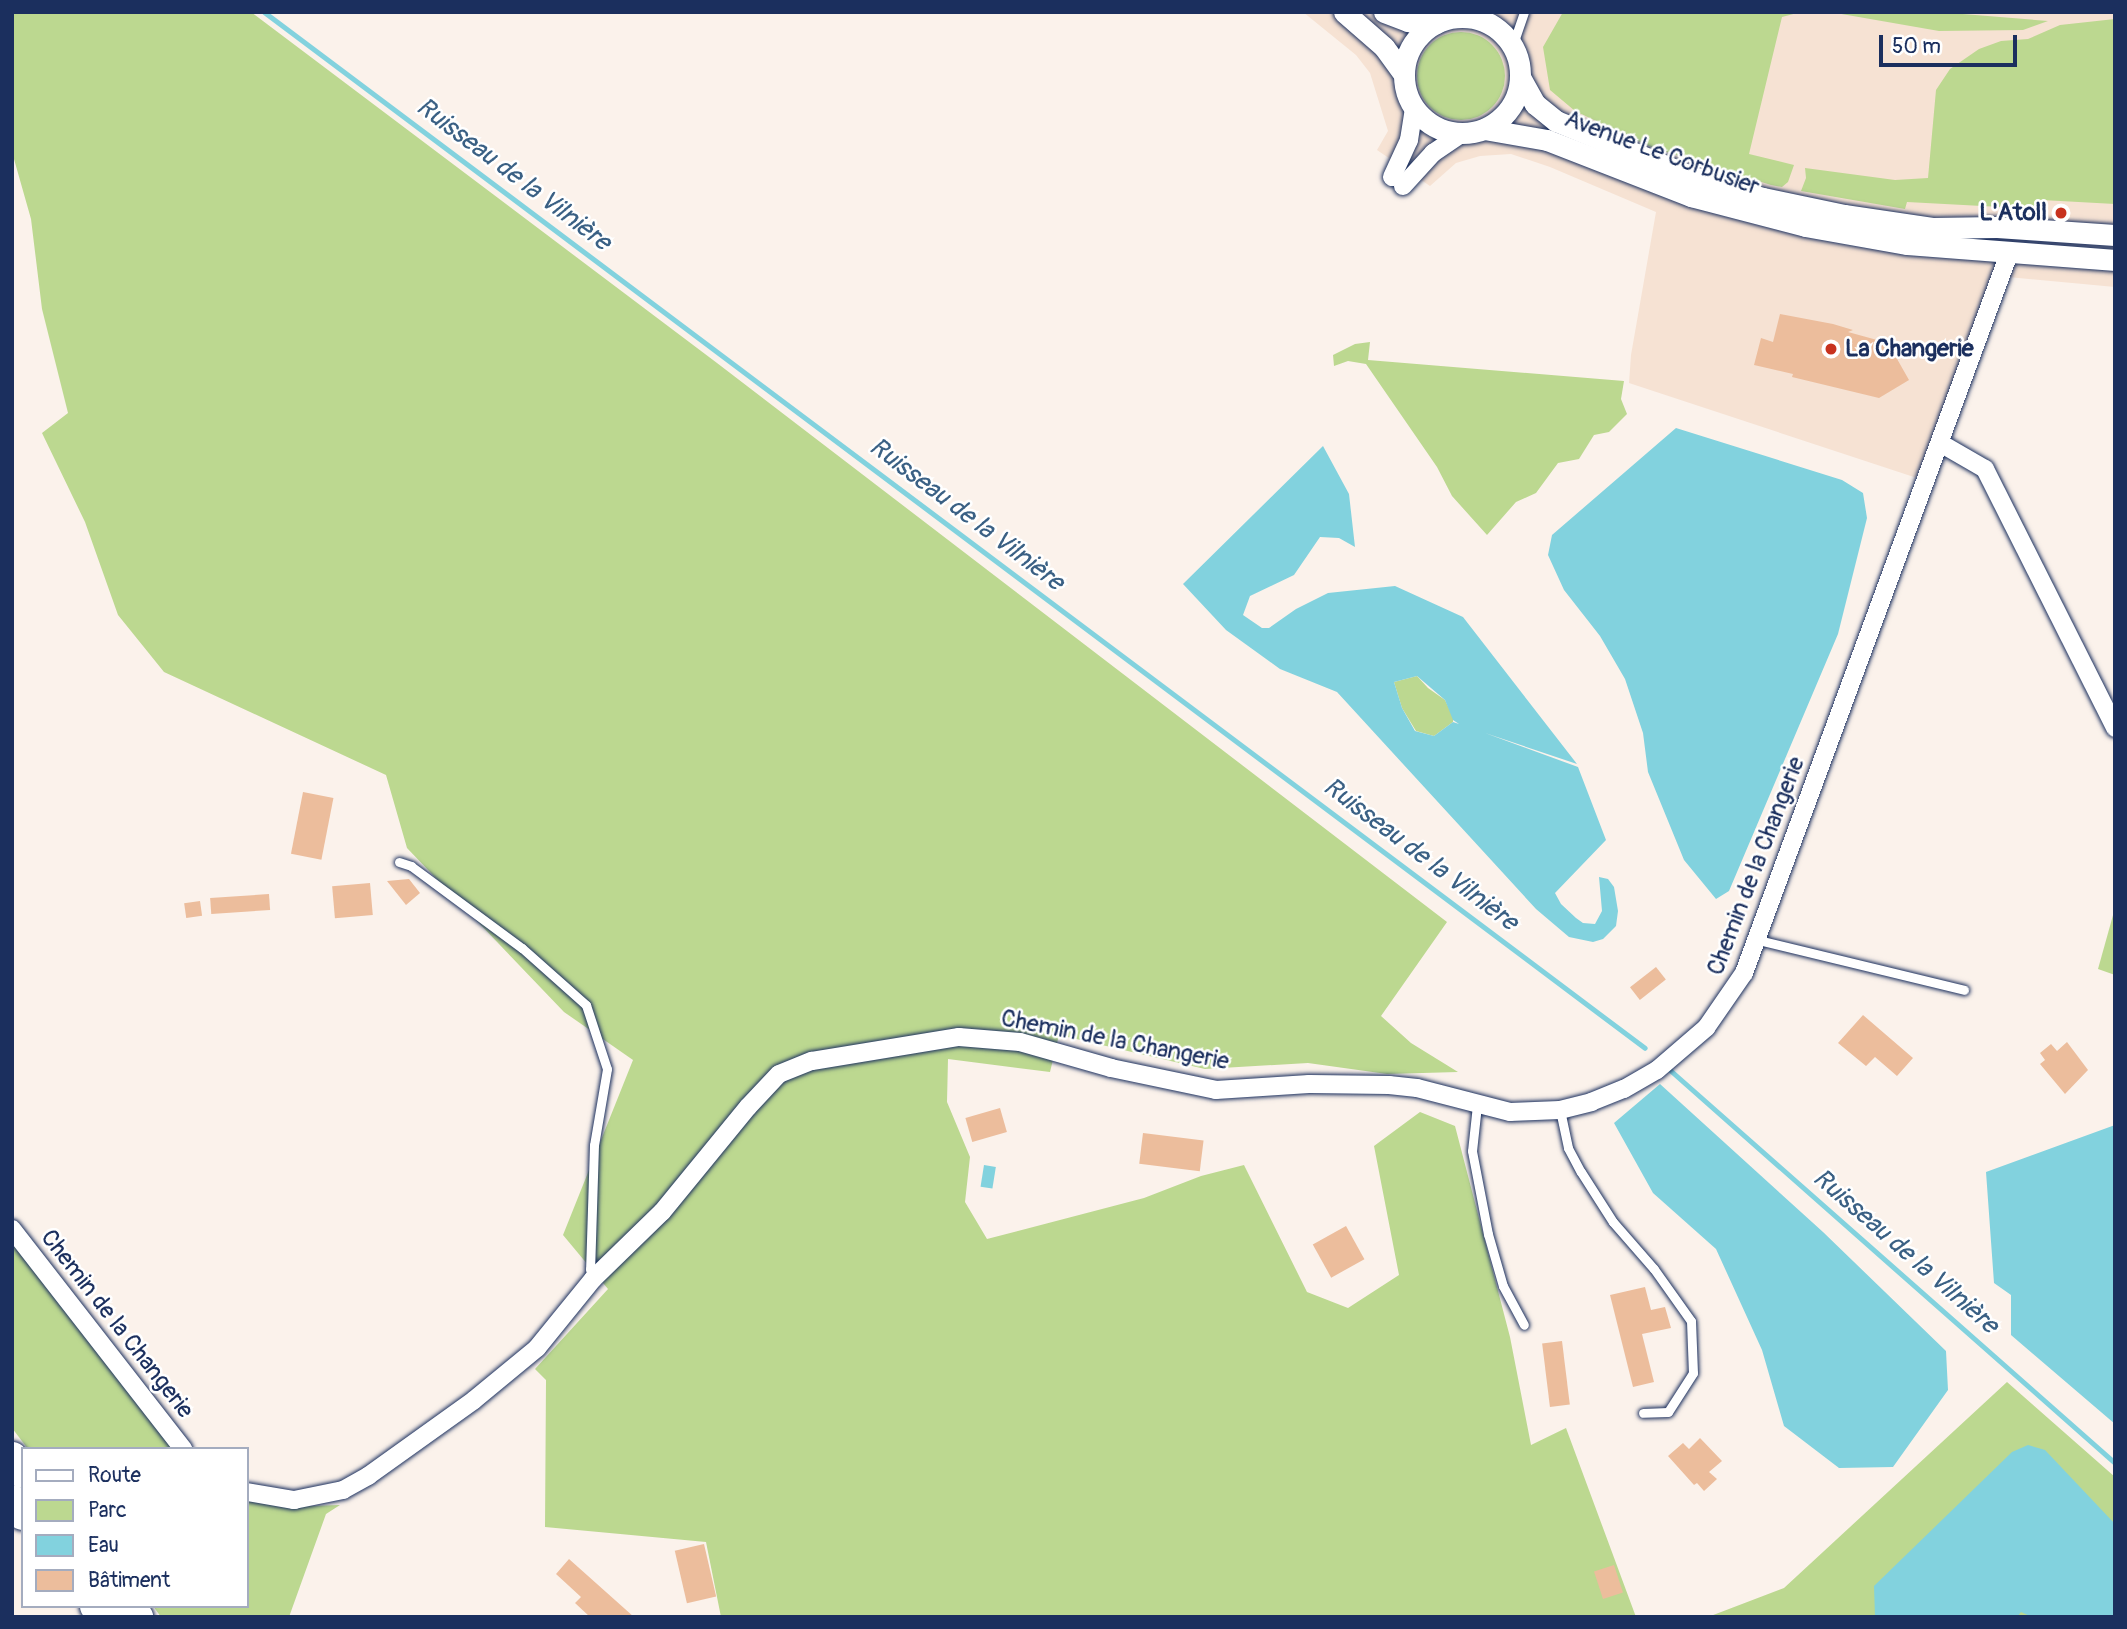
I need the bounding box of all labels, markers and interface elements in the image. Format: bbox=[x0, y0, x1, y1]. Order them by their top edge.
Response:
scale bar bbox=[1882, 21, 2020, 65]
text: 50 m bbox=[1892, 33, 1941, 60]
water label: Ruisseau de la Vilnière bbox=[410, 92, 616, 258]
street label: Avenue Le Corbusier bbox=[1561, 104, 1763, 202]
place label: L'Atoll bbox=[1979, 199, 2047, 227]
marker: L'Atoll bbox=[2053, 205, 2069, 221]
place label: La Changerie bbox=[1845, 335, 1974, 363]
marker: La Changerie bbox=[1823, 341, 1839, 357]
water label: Ruisseau de la Vilnière bbox=[863, 432, 1069, 598]
street label: Chemin de la Changerie bbox=[1701, 753, 1811, 979]
water label: Ruisseau de la Vilnière bbox=[1317, 772, 1523, 938]
street label: Chemin de la Changerie bbox=[999, 1004, 1231, 1076]
water label: Ruisseau de la Vilnière bbox=[1806, 1163, 2004, 1341]
street label: Chemin de la Changerie bbox=[34, 1224, 200, 1424]
legend bbox=[21, 1447, 248, 1608]
text: Route bbox=[88, 1462, 141, 1489]
text: Parc bbox=[88, 1497, 127, 1524]
text: Eau bbox=[88, 1532, 119, 1559]
text: Bâtiment bbox=[88, 1567, 170, 1594]

